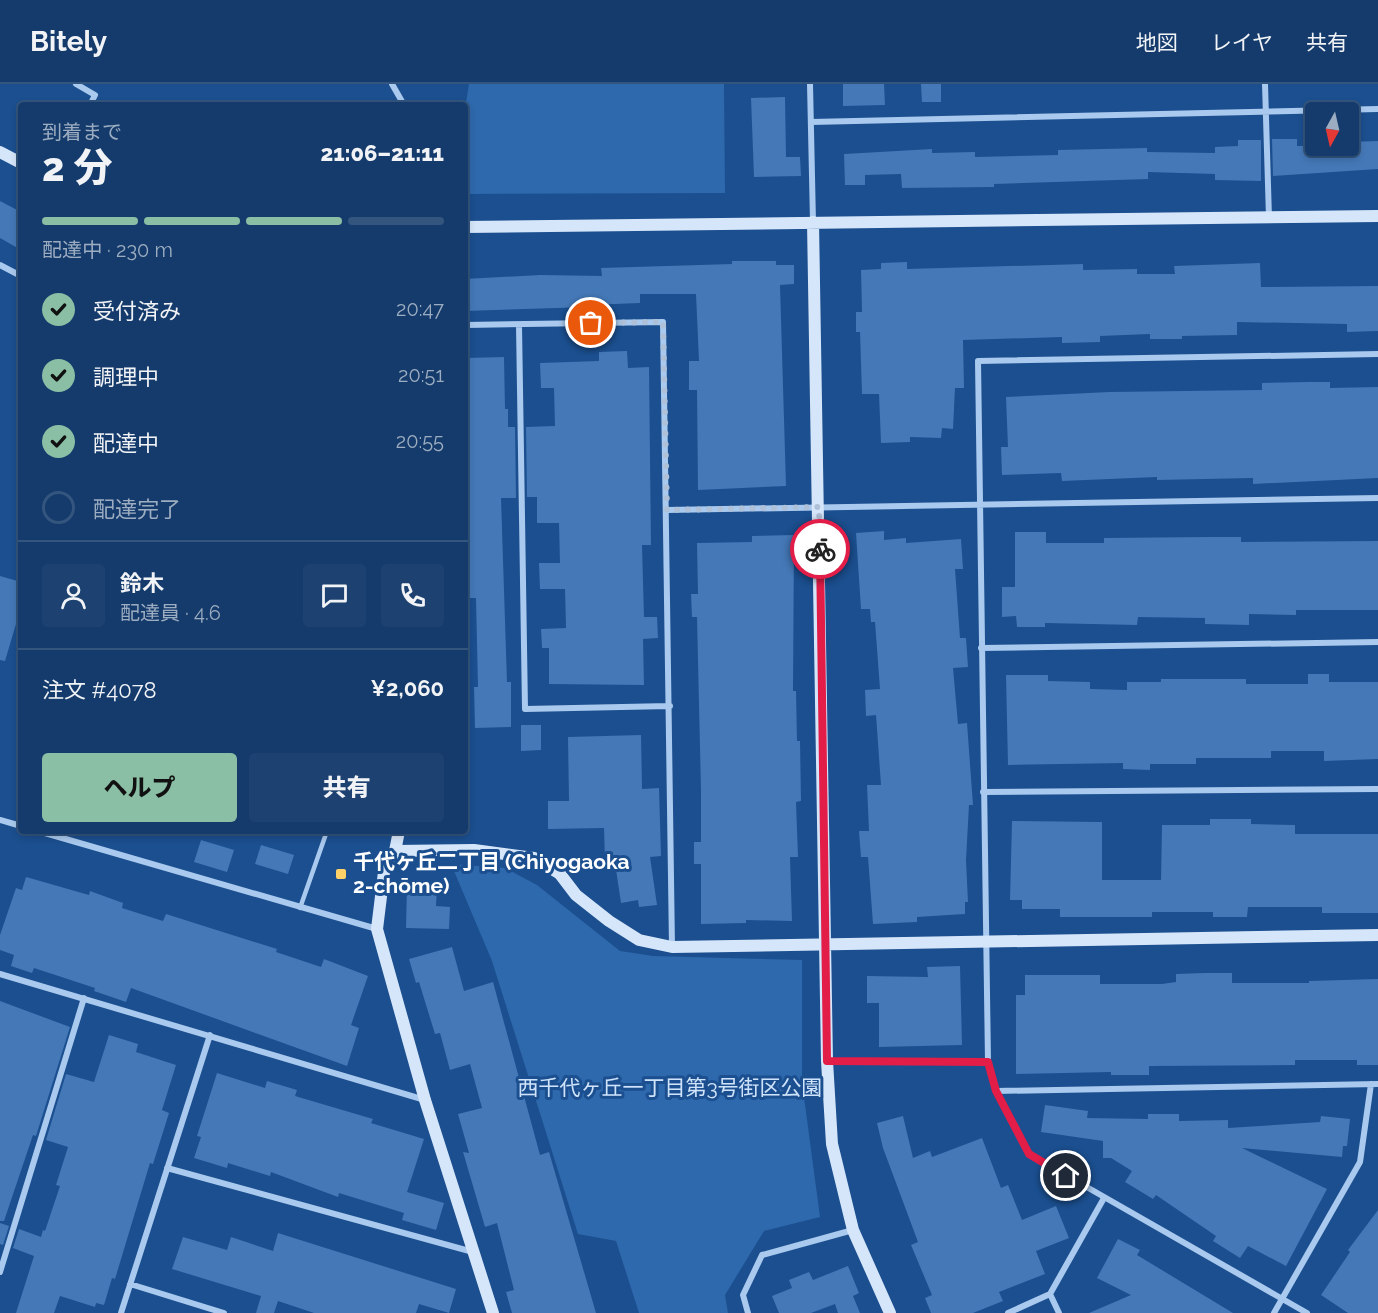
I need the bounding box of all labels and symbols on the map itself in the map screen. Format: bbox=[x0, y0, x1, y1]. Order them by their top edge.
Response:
north arrow bbox=[1305, 102, 1359, 156]
pin bbox=[565, 297, 616, 348]
courier bbox=[790, 519, 850, 579]
place label: 千代ヶ丘二丁目 (Chiyogaoka 2-chōme) bbox=[353, 849, 630, 898]
marker: 千代ヶ丘二丁目 (Chiyogaoka 2-chōme) bbox=[334, 867, 348, 881]
park label: 西千代ヶ丘一丁目第3号街区公園 bbox=[517, 1075, 823, 1100]
pin bbox=[1040, 1150, 1091, 1201]

